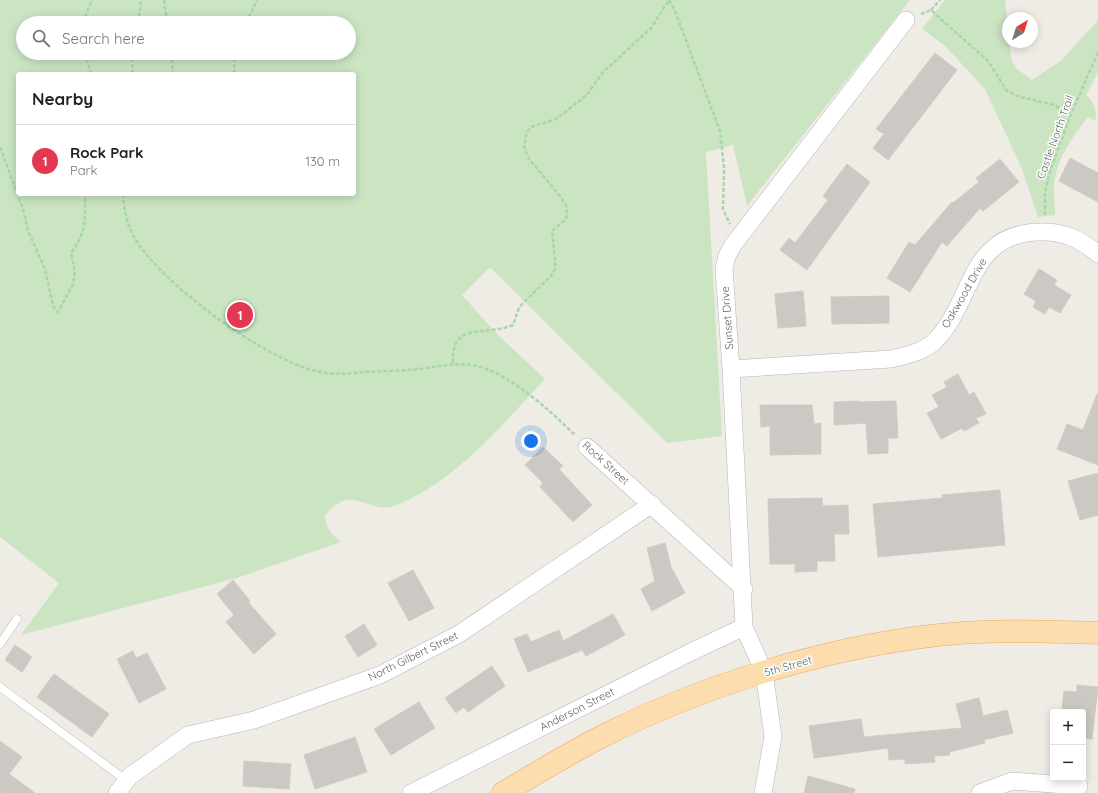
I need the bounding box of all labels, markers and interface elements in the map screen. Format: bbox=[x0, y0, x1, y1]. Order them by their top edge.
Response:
north arrow bbox=[1002, 12, 1038, 48]
search box bbox=[16, 16, 356, 60]
icon: search bbox=[30, 27, 52, 49]
text: Search here bbox=[62, 29, 145, 48]
text: Nearby bbox=[32, 88, 93, 109]
street label: Castle North Trail bbox=[1033, 93, 1077, 181]
text: Rock Park bbox=[70, 143, 144, 162]
text: 1 bbox=[42, 153, 48, 169]
text: 130 m bbox=[305, 153, 340, 169]
text: Park bbox=[70, 162, 98, 178]
street label: Oakwood Drive bbox=[938, 255, 990, 331]
street label: Sunset Drive bbox=[718, 286, 736, 350]
pin: 1 bbox=[227, 300, 253, 330]
your location bbox=[521, 431, 541, 451]
street label: Rock Street bbox=[580, 438, 633, 488]
street label: North Gilbert Street bbox=[366, 628, 460, 684]
street label: 5th Street bbox=[762, 652, 814, 679]
street label: Anderson Street bbox=[537, 684, 617, 734]
map controls bbox=[1050, 709, 1086, 781]
button: + bbox=[1050, 709, 1086, 745]
button: − bbox=[1050, 745, 1086, 781]

